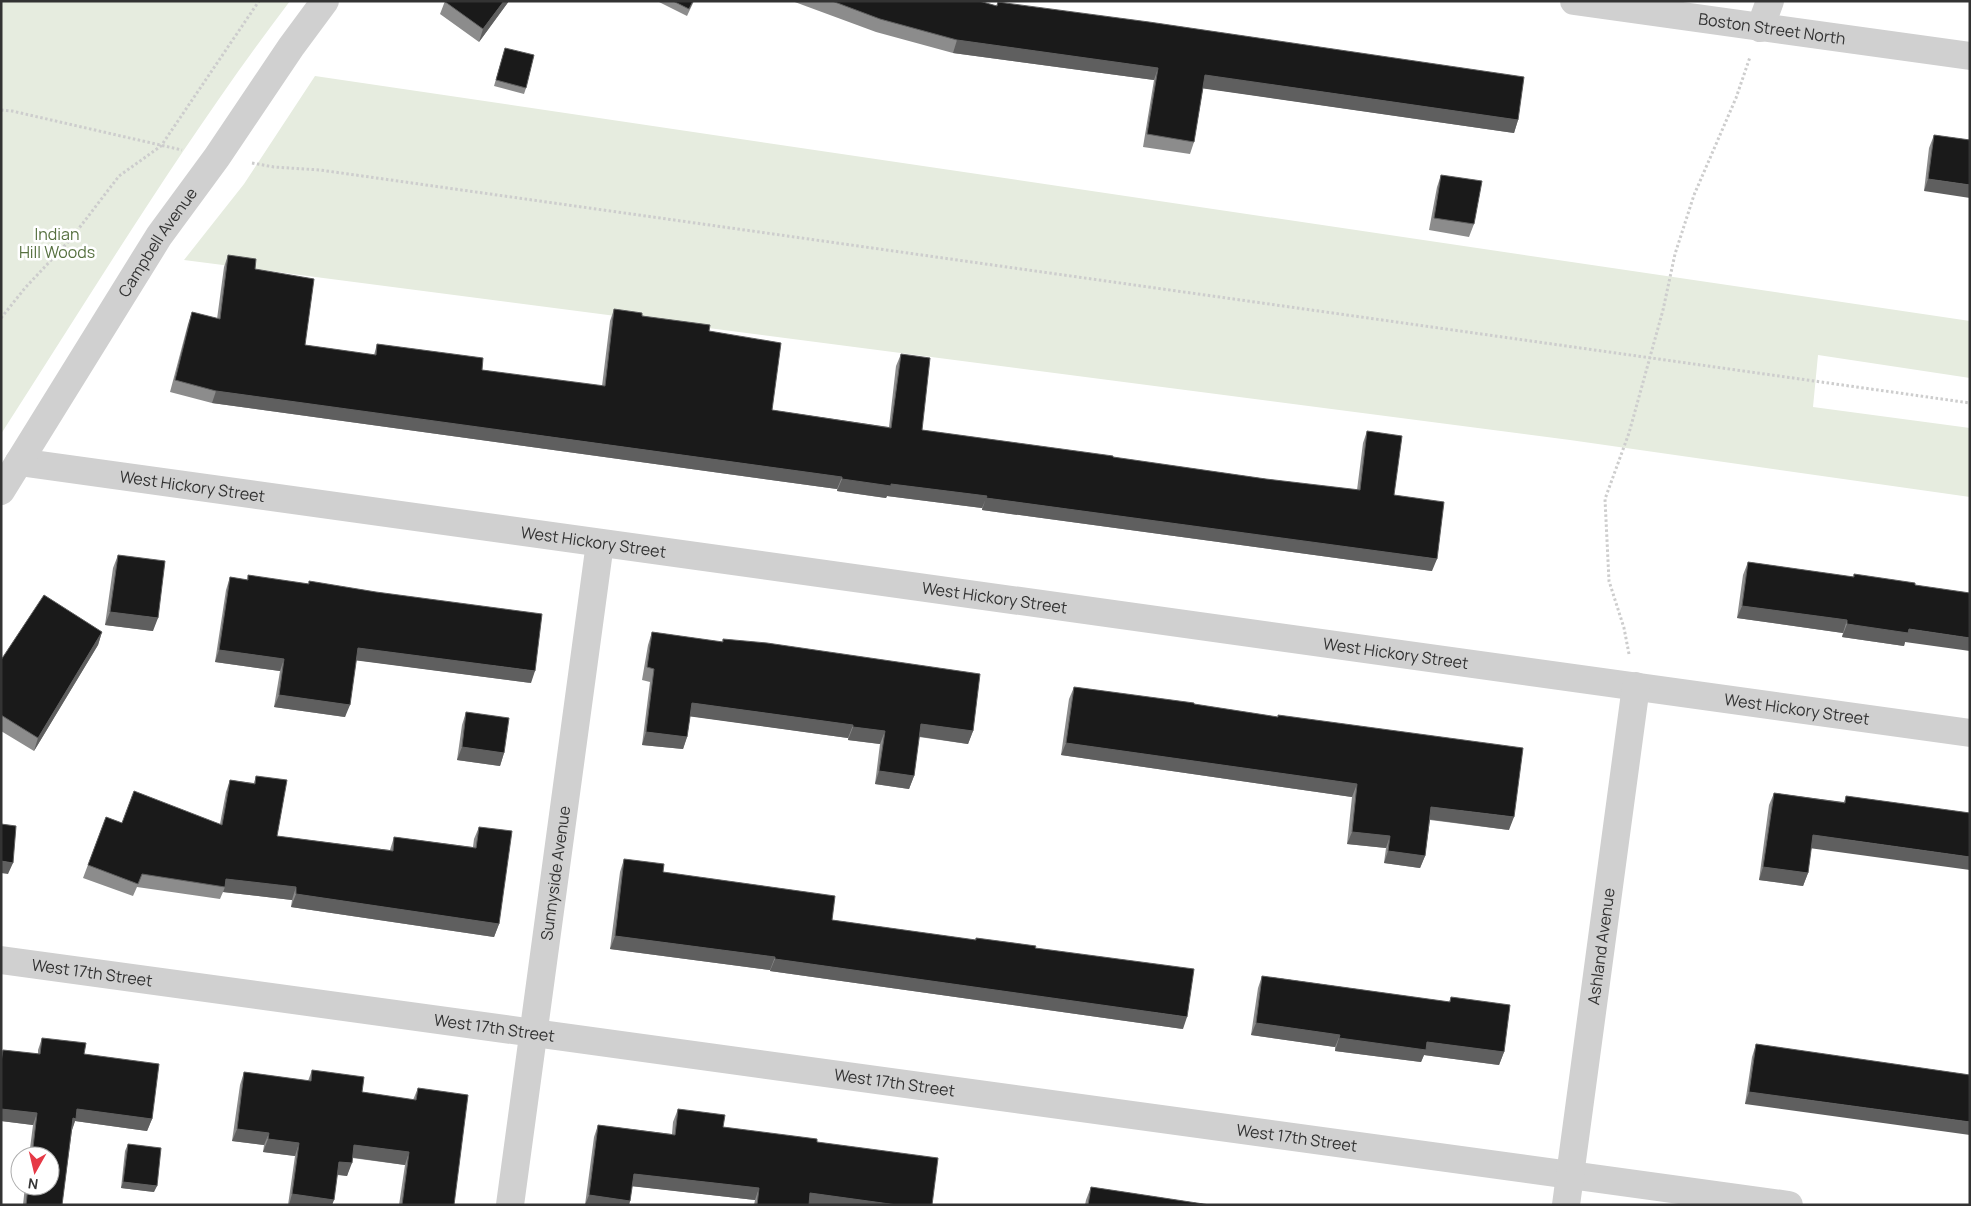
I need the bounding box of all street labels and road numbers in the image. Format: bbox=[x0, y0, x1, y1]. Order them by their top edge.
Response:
street label: Boston Street North bbox=[1697, 7, 1847, 50]
street label: Campbell Avenue bbox=[113, 183, 202, 301]
street label: West Hickory Street bbox=[118, 465, 266, 507]
street label: West Hickory Street bbox=[519, 521, 668, 563]
street label: West Hickory Street bbox=[921, 577, 1069, 618]
street label: West Hickory Street bbox=[1322, 632, 1470, 674]
street label: West Hickory Street bbox=[1723, 688, 1871, 730]
street label: Sunnyside Avenue bbox=[535, 804, 575, 942]
street label: Ashland Avenue bbox=[1582, 887, 1620, 1006]
street label: West 17th Street bbox=[30, 953, 154, 992]
street label: West 17th Street bbox=[433, 1008, 556, 1047]
street label: West 17th Street bbox=[833, 1063, 957, 1102]
street label: West 17th Street bbox=[1235, 1118, 1359, 1157]

